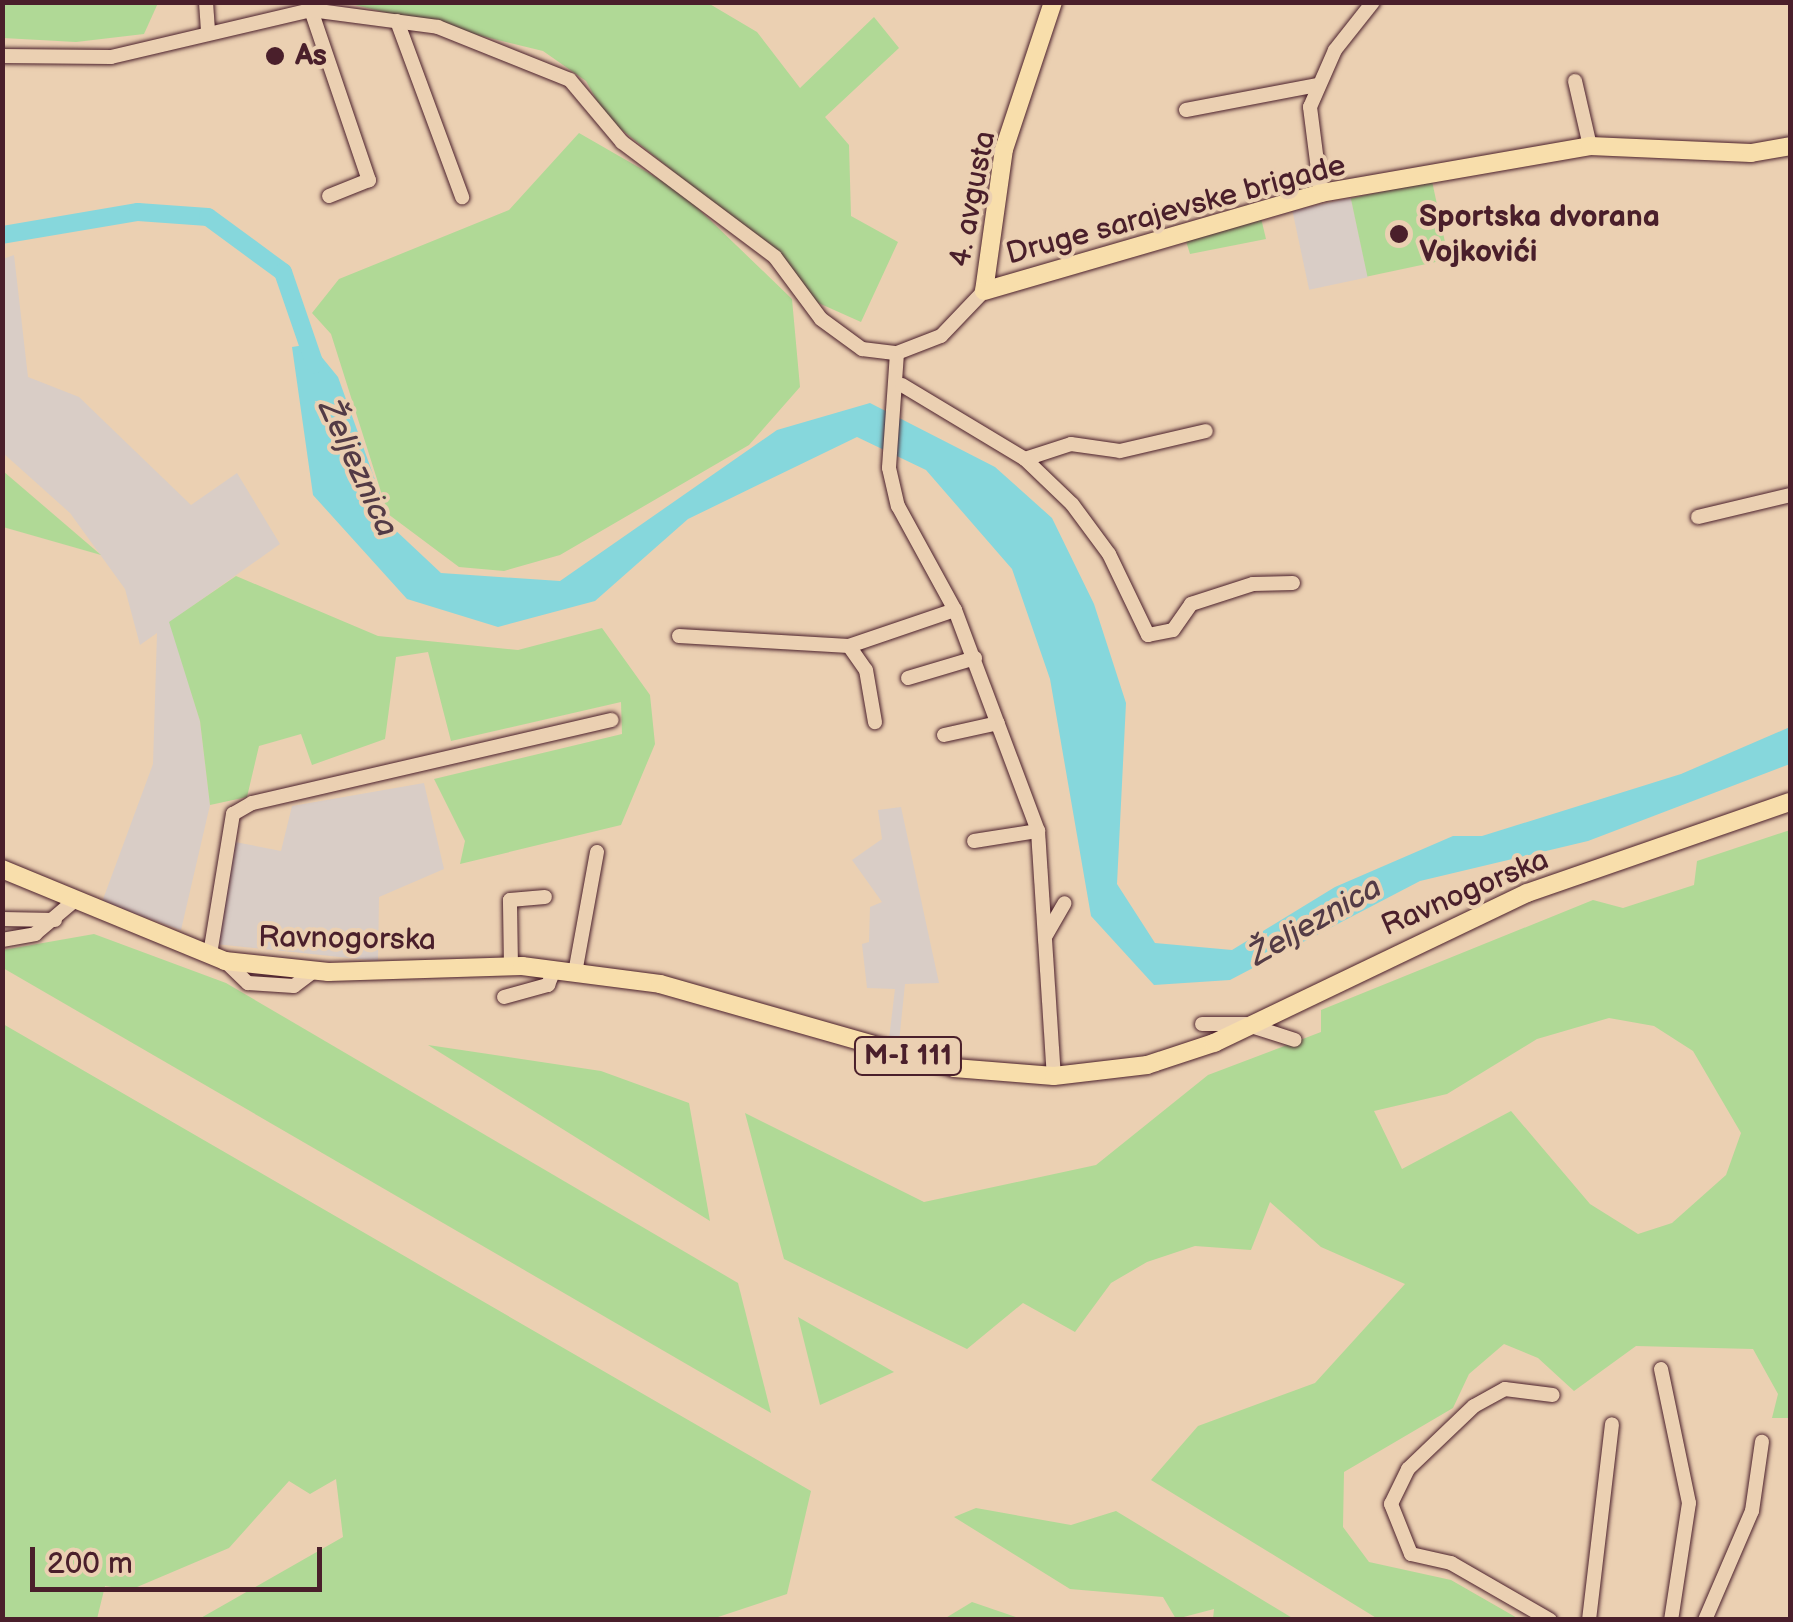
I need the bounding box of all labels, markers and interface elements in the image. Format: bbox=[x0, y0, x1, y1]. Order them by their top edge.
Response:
place label: As bbox=[295, 38, 327, 74]
marker: As bbox=[264, 45, 286, 67]
street label: 4. avgusta bbox=[942, 128, 1004, 270]
street label: Druge sarajevske brigade bbox=[1002, 147, 1350, 273]
place label: Sportska dvorana Vojkovići bbox=[1419, 199, 1660, 270]
marker: Sportska dvorana Vojkovići bbox=[1388, 223, 1410, 245]
water label: Željeznica bbox=[309, 395, 405, 543]
street label: Ravnogorska bbox=[1376, 842, 1554, 944]
water label: Željeznica bbox=[1243, 869, 1389, 975]
street label: Ravnogorska bbox=[258, 919, 436, 959]
road number: M-I 111 bbox=[853, 1033, 963, 1079]
scale bar bbox=[35, 1527, 328, 1589]
text: 200 m bbox=[47, 1546, 133, 1582]

